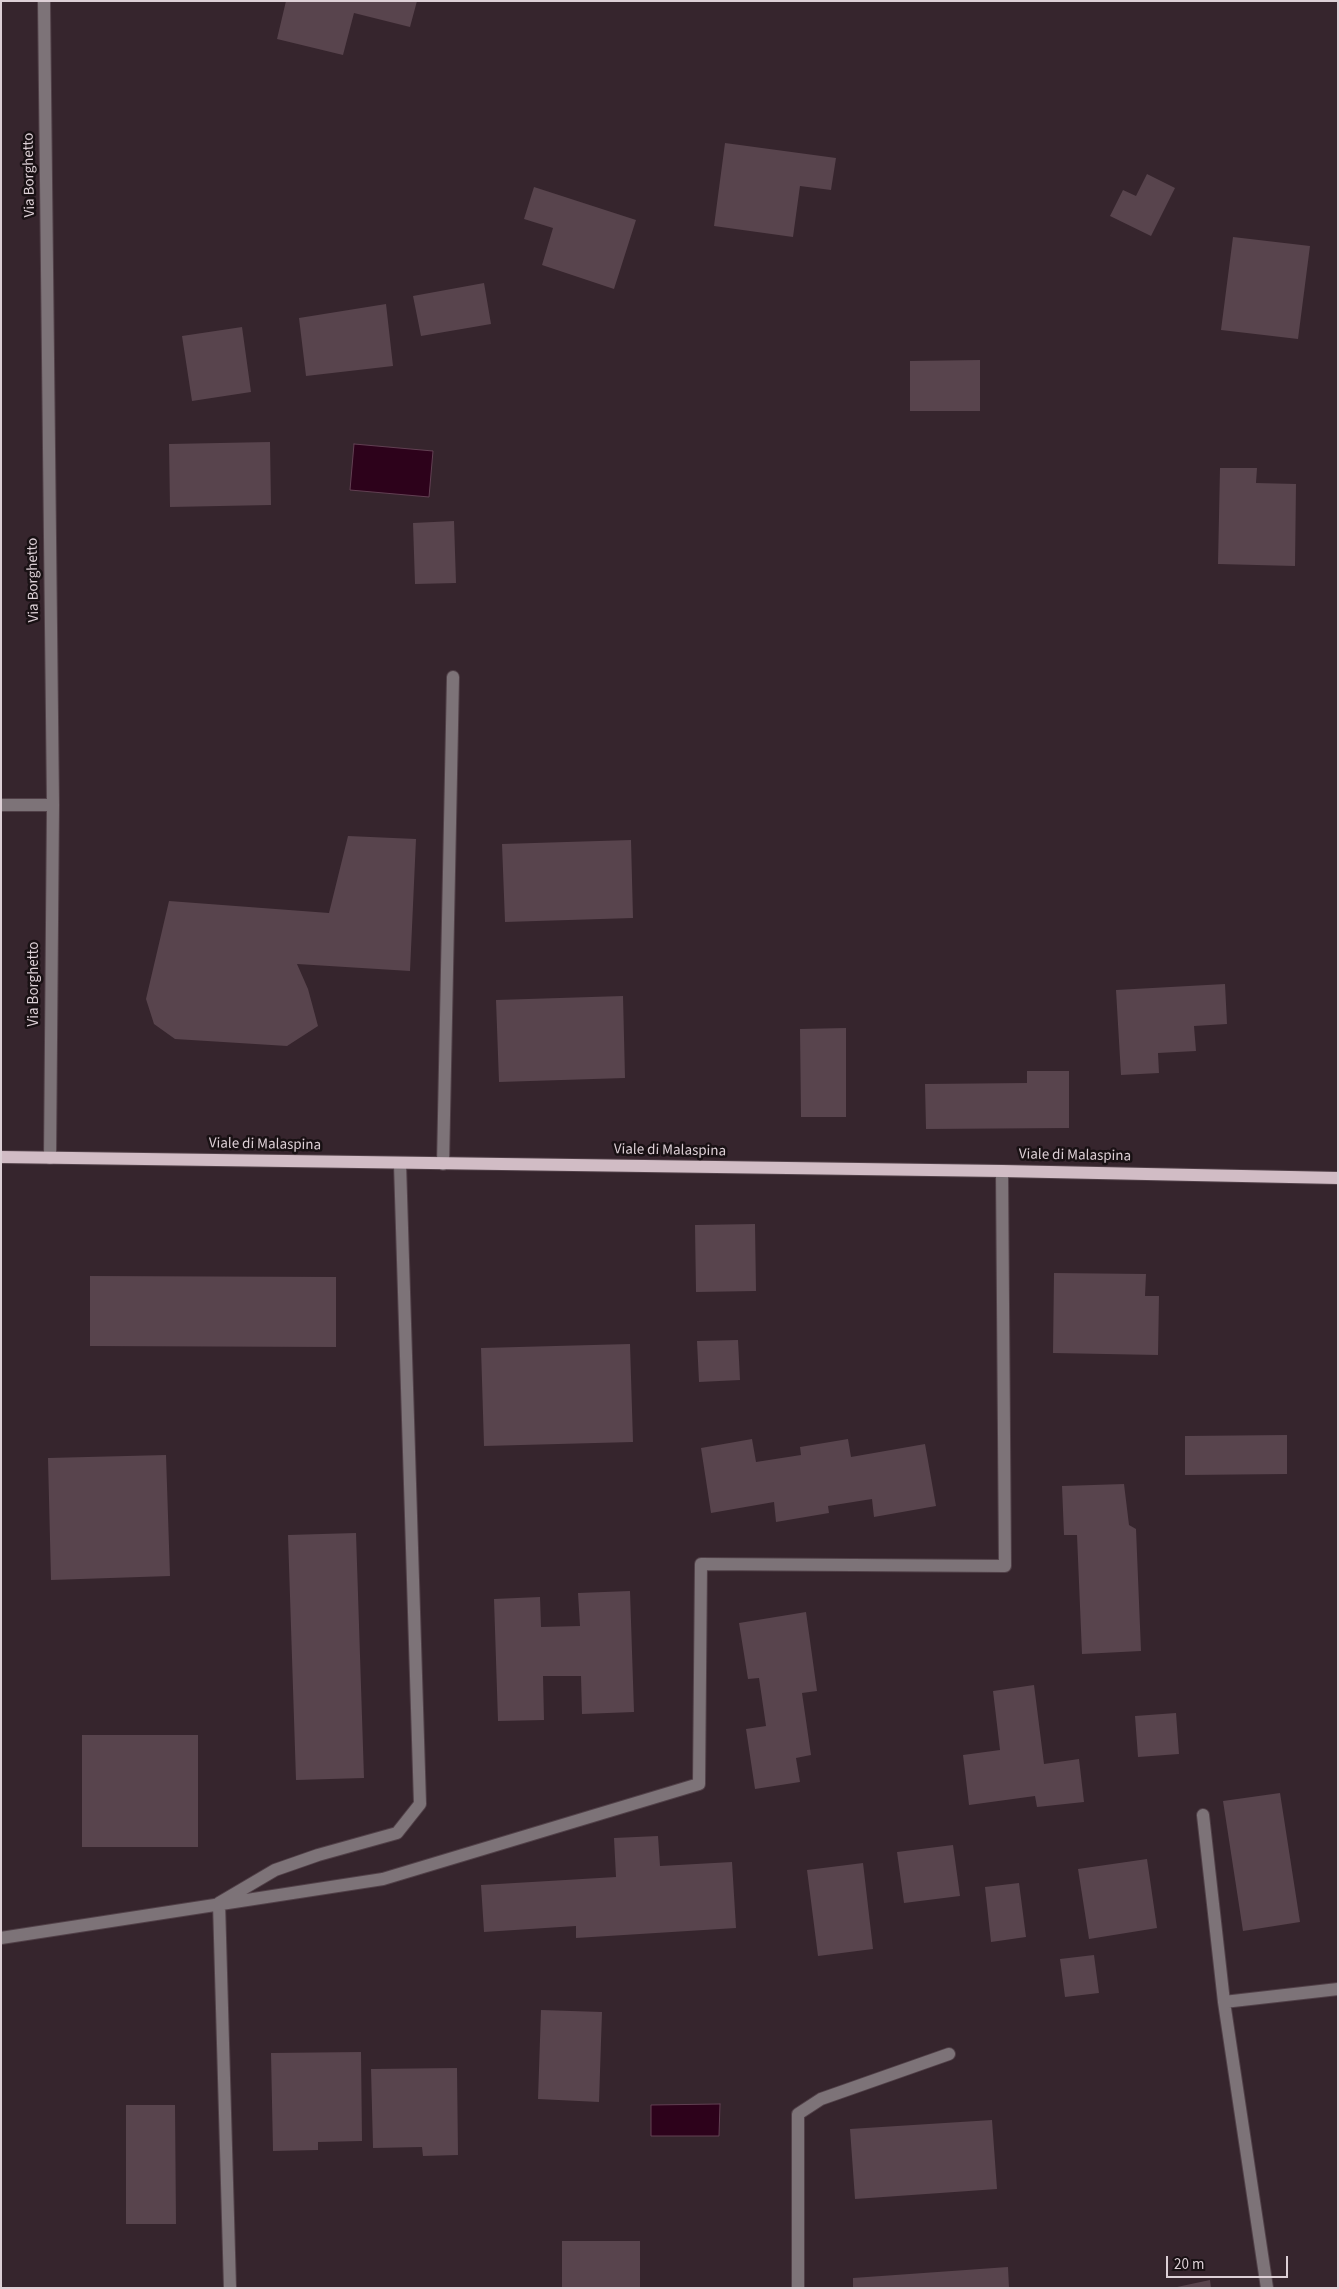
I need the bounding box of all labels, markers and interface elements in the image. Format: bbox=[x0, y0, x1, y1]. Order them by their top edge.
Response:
street label: Via Borghetto bbox=[20, 132, 40, 218]
street label: Via Borghetto bbox=[24, 537, 44, 623]
street label: Via Borghetto bbox=[26, 942, 44, 1026]
street label: Viale di Malaspina bbox=[209, 1135, 321, 1155]
street label: Viale di Malaspina bbox=[614, 1141, 726, 1161]
street label: Viale di Malaspina bbox=[1019, 1146, 1131, 1166]
scale bar bbox=[1169, 2246, 1292, 2278]
text: 20 m bbox=[1174, 2254, 1204, 2275]

